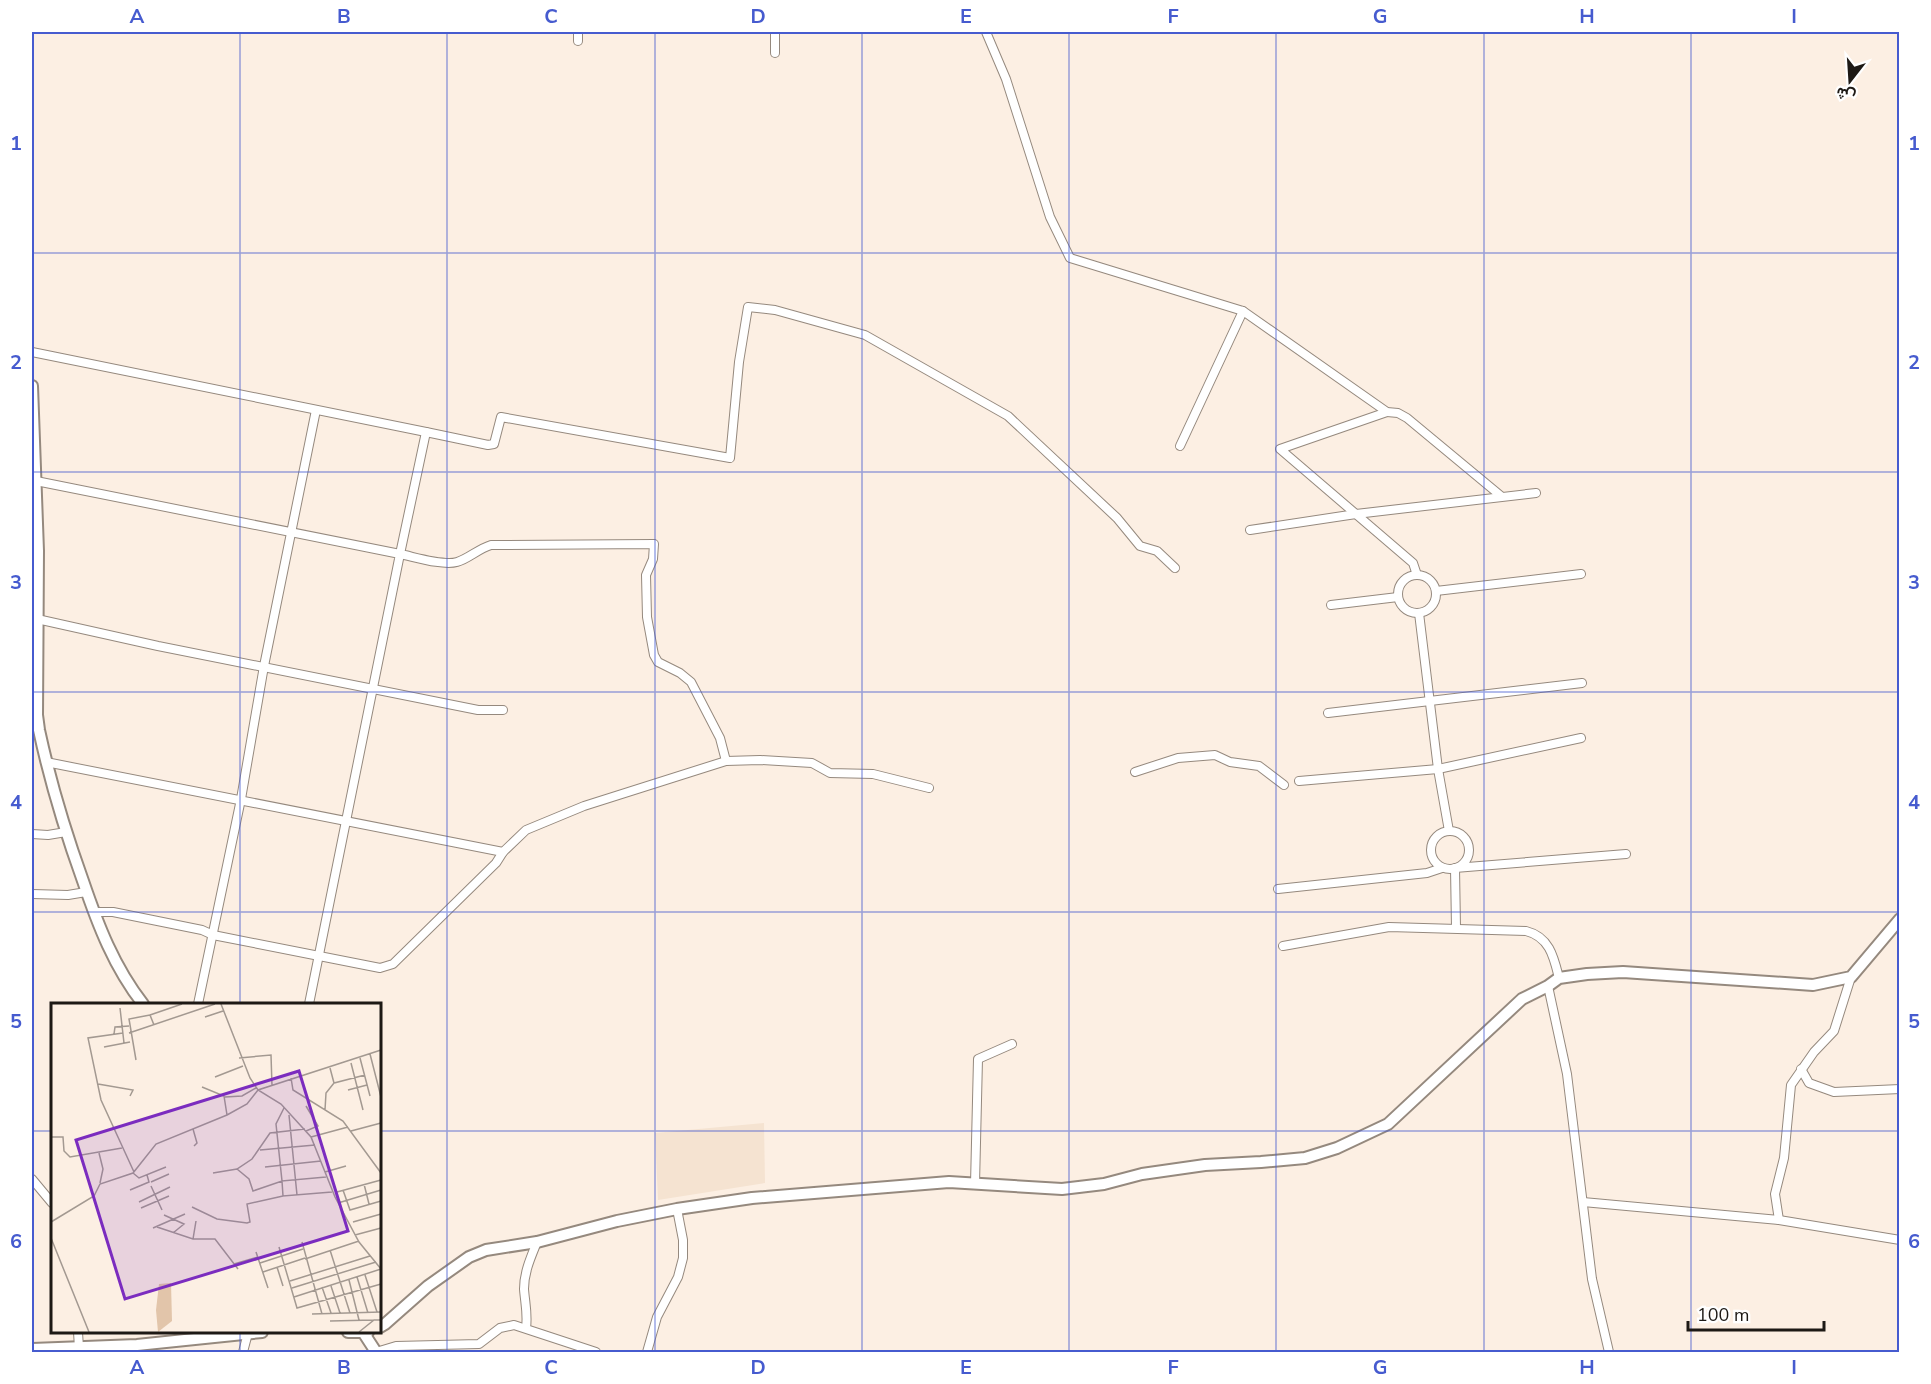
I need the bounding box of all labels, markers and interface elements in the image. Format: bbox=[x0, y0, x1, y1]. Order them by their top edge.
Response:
text: A bbox=[130, 3, 145, 30]
text: B bbox=[337, 3, 351, 30]
text: C bbox=[544, 3, 558, 30]
text: D bbox=[750, 3, 766, 30]
text: E bbox=[960, 3, 972, 30]
text: F bbox=[1167, 3, 1179, 30]
text: G bbox=[1373, 3, 1387, 30]
text: H bbox=[1579, 3, 1595, 30]
text: I bbox=[1791, 3, 1797, 30]
north arrow bbox=[1820, 51, 1880, 111]
text: ش bbox=[1833, 81, 1858, 108]
text: 1 bbox=[10, 130, 22, 157]
text: 1 bbox=[1908, 130, 1920, 157]
text: 2 bbox=[10, 349, 22, 376]
text: 2 bbox=[1908, 349, 1920, 376]
text: 3 bbox=[10, 569, 22, 596]
text: 3 bbox=[1908, 569, 1920, 596]
text: 4 bbox=[10, 789, 22, 816]
text: 4 bbox=[1908, 789, 1920, 816]
inset map bbox=[51, 1003, 381, 1333]
text: 5 bbox=[10, 1008, 22, 1035]
text: 5 bbox=[1908, 1008, 1920, 1035]
text: 6 bbox=[10, 1228, 22, 1255]
text: 6 bbox=[1908, 1228, 1920, 1255]
scale bar bbox=[1688, 1294, 1824, 1332]
text: 100 m bbox=[1697, 1303, 1749, 1327]
text: A bbox=[130, 1354, 145, 1381]
text: B bbox=[337, 1354, 351, 1381]
text: C bbox=[544, 1354, 558, 1381]
text: D bbox=[750, 1354, 766, 1381]
text: E bbox=[960, 1354, 972, 1381]
text: F bbox=[1167, 1354, 1179, 1381]
text: G bbox=[1373, 1354, 1387, 1381]
text: H bbox=[1579, 1354, 1595, 1381]
text: I bbox=[1791, 1354, 1797, 1381]

